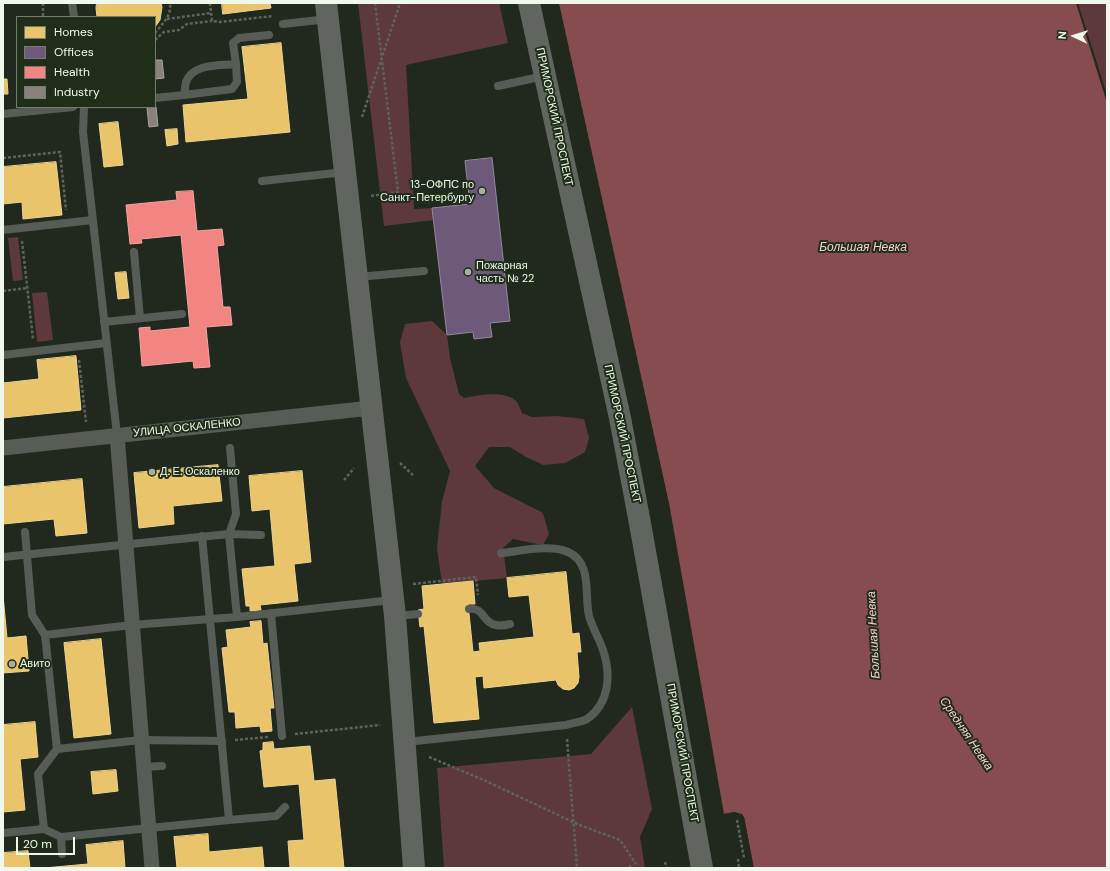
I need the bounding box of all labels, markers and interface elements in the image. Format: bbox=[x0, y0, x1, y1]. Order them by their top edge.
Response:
legend bbox=[16, 16, 156, 108]
north arrow bbox=[1054, 16, 1094, 56]
text: Homes bbox=[54, 24, 93, 40]
text: N bbox=[1055, 31, 1069, 40]
text: Offices bbox=[54, 44, 94, 60]
street label: ПРИМОРСКИЙ ПРОСПЕКТ bbox=[533, 47, 575, 187]
text: Health bbox=[54, 64, 90, 80]
text: Industry bbox=[54, 84, 100, 100]
place label: 13-ОФПС по Санкт-Петербургу bbox=[380, 178, 474, 204]
marker: 13-ОФПС по Санкт-Петербургу bbox=[477, 186, 487, 196]
water label: Большая Невка bbox=[819, 241, 907, 255]
place label: Пожарная часть № 22 bbox=[476, 259, 534, 285]
marker: Пожарная часть № 22 bbox=[463, 267, 473, 277]
street label: ПРИМОРСКИЙ ПРОСПЕКТ bbox=[601, 364, 643, 504]
street label: УЛИЦА ОСКАЛЕНКО bbox=[133, 416, 241, 440]
place label: Д. Е. Оскаленко bbox=[160, 465, 240, 479]
marker: Д. Е. Оскаленко bbox=[147, 467, 157, 477]
water label: Большая Невка bbox=[865, 591, 883, 679]
place label: Авито bbox=[20, 657, 50, 671]
marker: Авито bbox=[7, 659, 17, 669]
street label: ПРИМОРСКИЙ ПРОСПЕКТ bbox=[663, 682, 701, 824]
water label: Средняя Невка bbox=[936, 695, 996, 773]
scale bar bbox=[18, 829, 77, 855]
text: 20 m bbox=[23, 836, 52, 852]

